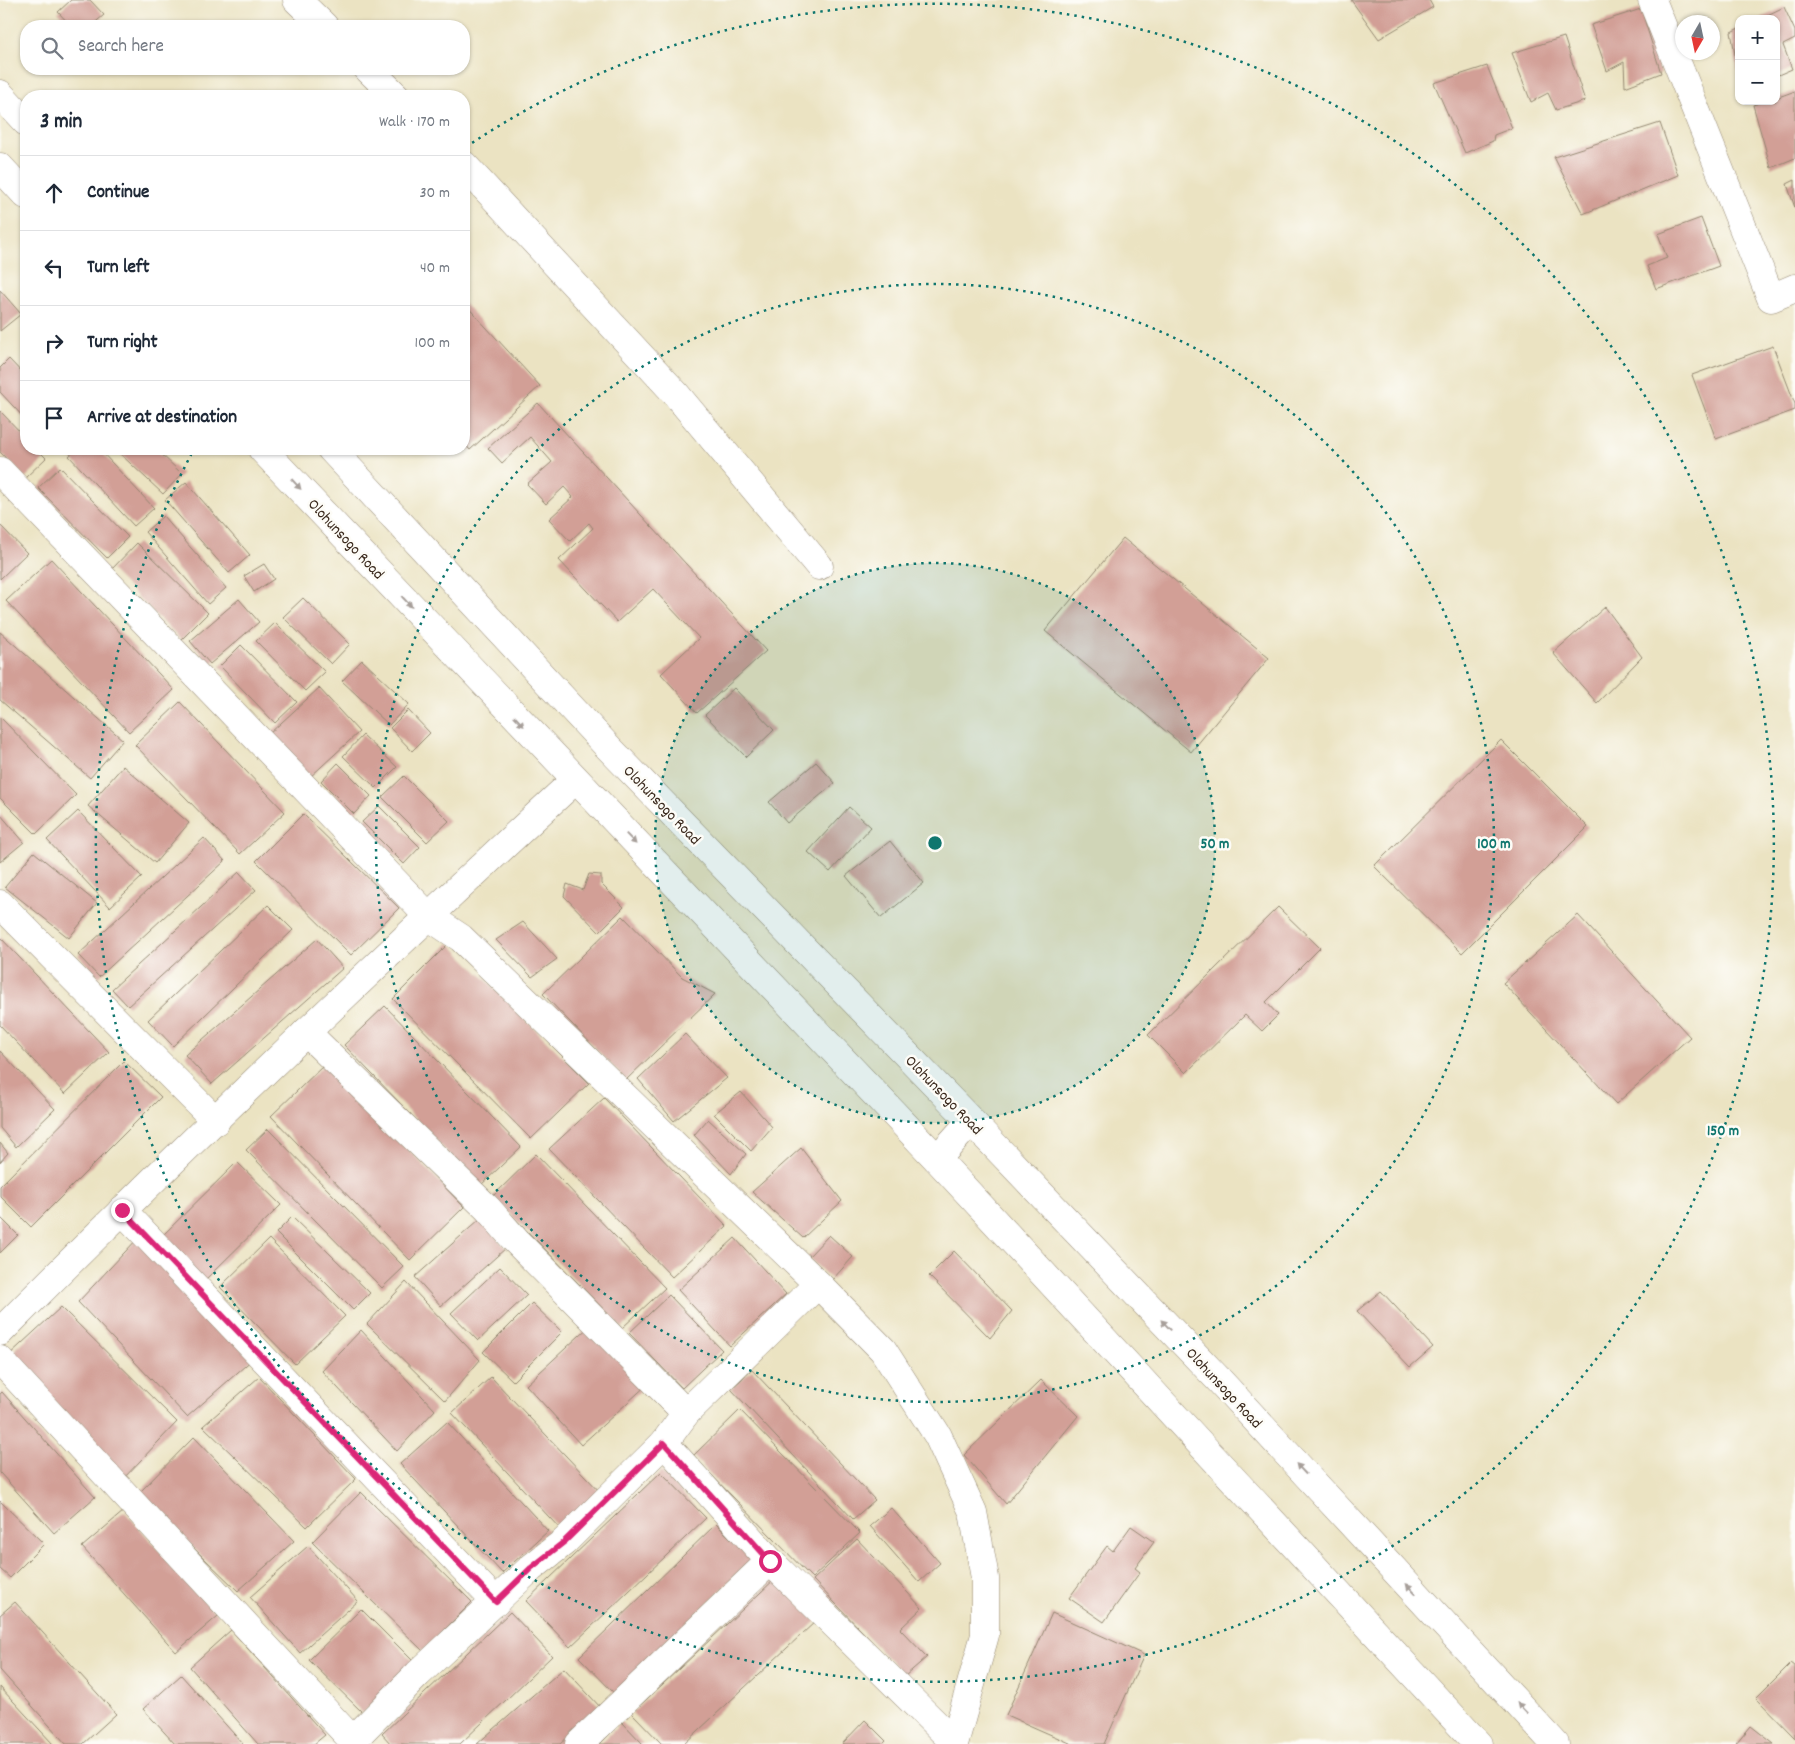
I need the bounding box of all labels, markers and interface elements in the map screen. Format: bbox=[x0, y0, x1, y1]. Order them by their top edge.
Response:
north arrow bbox=[1675, 15, 1720, 60]
map controls bbox=[1735, 15, 1780, 105]
button: + bbox=[1735, 15, 1780, 60]
search box bbox=[20, 20, 470, 75]
icon: search bbox=[38, 34, 66, 62]
text: Search here bbox=[78, 34, 164, 61]
button: − bbox=[1735, 60, 1780, 105]
text: 3 min bbox=[40, 108, 82, 138]
text: Walk · 170 m bbox=[379, 111, 450, 134]
icon: ahead bbox=[40, 179, 68, 207]
text: Continue bbox=[87, 180, 149, 207]
text: 30 m bbox=[420, 182, 450, 205]
icon: left bbox=[40, 254, 68, 282]
text: Turn left bbox=[87, 255, 150, 282]
text: 40 m bbox=[420, 257, 450, 280]
icon: right bbox=[40, 329, 68, 357]
text: Turn right bbox=[87, 330, 158, 357]
text: 100 m bbox=[414, 332, 450, 355]
icon: arrive bbox=[40, 404, 68, 432]
text: Arrive at destination bbox=[87, 405, 237, 432]
one-way arrow bbox=[290, 478, 302, 490]
street label: Olohunsogo Road bbox=[302, 494, 389, 585]
one-way arrow bbox=[401, 596, 413, 608]
one-way arrow bbox=[513, 714, 525, 726]
street label: Olohunsogo Road bbox=[617, 761, 705, 851]
one-way arrow bbox=[625, 832, 637, 844]
centre of rings bbox=[926, 834, 944, 852]
text: 50 m bbox=[1201, 834, 1229, 856]
text: 100 m bbox=[1477, 834, 1511, 856]
street label: Olohunsogo Road bbox=[899, 1051, 987, 1141]
text: 150 m bbox=[1707, 1121, 1739, 1143]
route end bbox=[111, 1199, 134, 1222]
one-way arrow bbox=[1160, 1320, 1172, 1332]
street label: Olohunsogo Road bbox=[1180, 1343, 1267, 1434]
one-way arrow bbox=[1295, 1464, 1307, 1476]
route start bbox=[759, 1550, 782, 1573]
one-way arrow bbox=[1405, 1583, 1417, 1595]
one-way arrow bbox=[1516, 1702, 1527, 1715]

